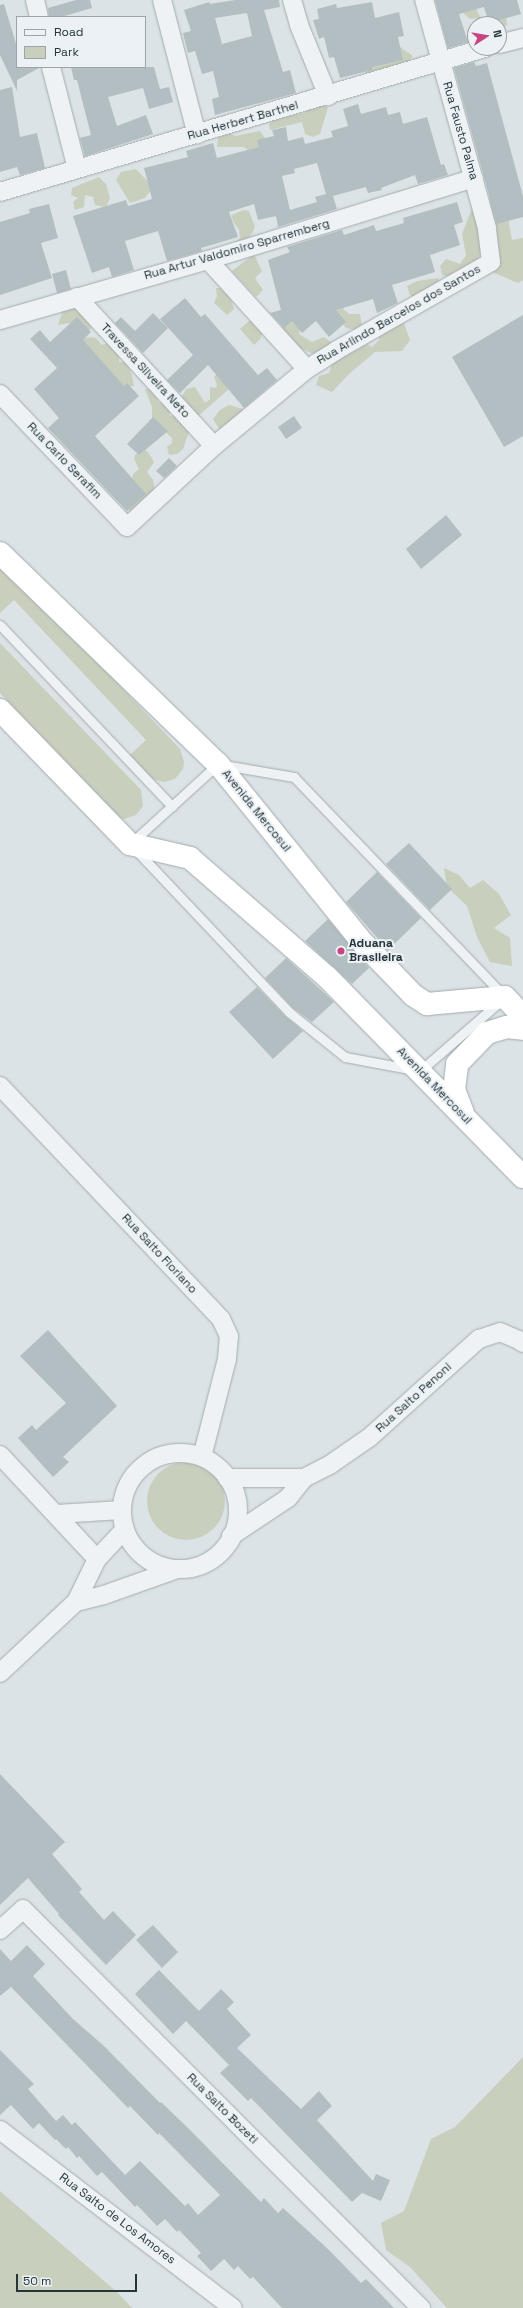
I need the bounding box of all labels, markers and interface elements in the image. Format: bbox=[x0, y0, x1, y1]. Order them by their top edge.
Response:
legend bbox=[16, 16, 146, 68]
north arrow bbox=[467, 16, 507, 56]
text: Road bbox=[54, 24, 83, 40]
text: N bbox=[490, 29, 505, 39]
text: Park bbox=[54, 44, 79, 60]
street label: Rua Fausto Palma bbox=[439, 80, 481, 182]
street label: Rua Herbert Barthel bbox=[186, 98, 300, 144]
street label: Rua Artur Valdomiro Sparremberg bbox=[142, 217, 332, 283]
street label: Rua Arlindo Barcelos dos Santos bbox=[315, 262, 483, 368]
street label: Travessa Silveira Neto bbox=[97, 321, 193, 421]
street label: Rua Carlo Serafim bbox=[24, 420, 104, 502]
street label: Avenida Mercosul bbox=[218, 767, 294, 855]
place label: Aduana Brasileira bbox=[349, 937, 403, 965]
marker: Aduana Brasileira bbox=[336, 946, 346, 956]
street label: Avenida Mercosul bbox=[394, 1044, 474, 1128]
street label: Rua Salto Floriano bbox=[118, 1211, 200, 1297]
street label: Rua Salto Penoni bbox=[373, 1360, 455, 1436]
street label: Rua Salto Bozeti bbox=[184, 2071, 260, 2147]
street label: Rua Salto de Los Amores bbox=[56, 2170, 178, 2268]
scale bar bbox=[18, 2266, 139, 2292]
text: 50 m bbox=[23, 2273, 51, 2289]

